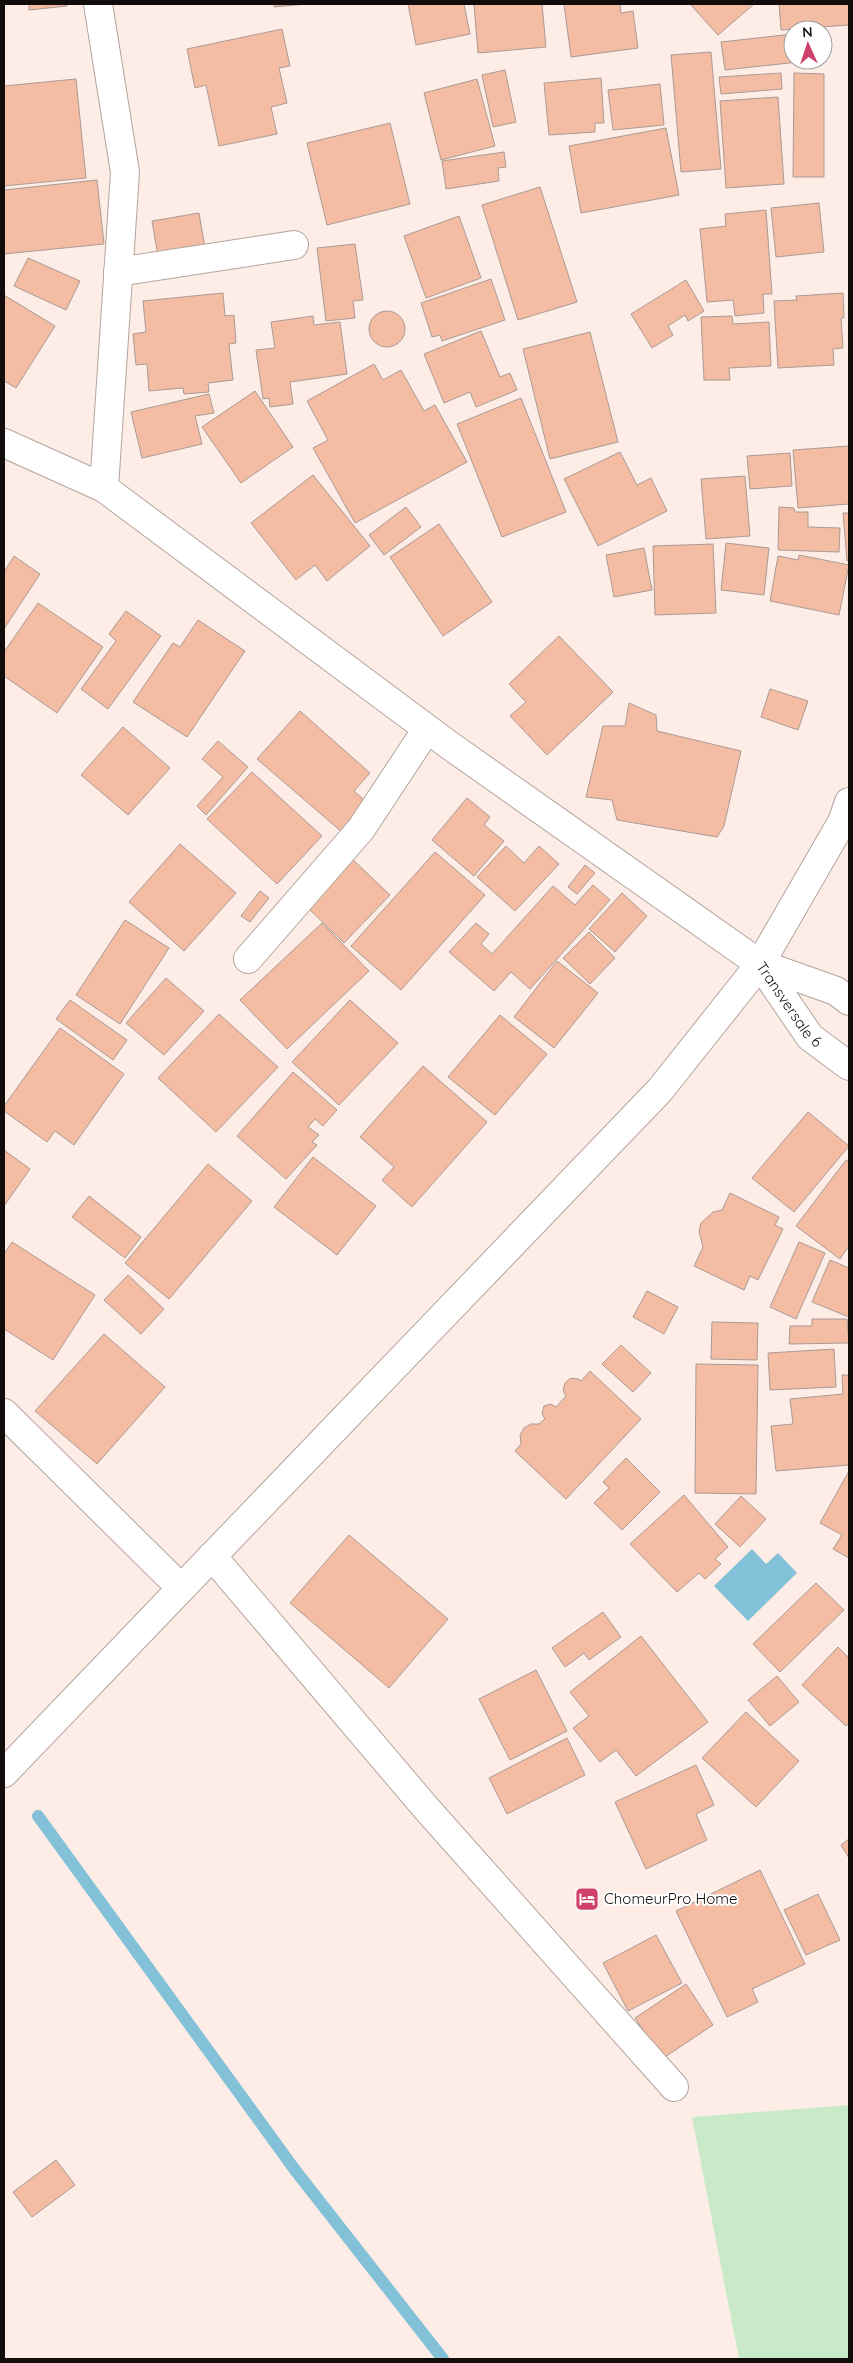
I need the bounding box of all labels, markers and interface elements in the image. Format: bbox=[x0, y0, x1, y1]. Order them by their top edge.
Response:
north arrow bbox=[783, 20, 833, 70]
text: N bbox=[802, 23, 813, 41]
street label: Transversale 6 bbox=[752, 958, 826, 1051]
hotel icon: ChomeurPro Home bbox=[574, 1886, 600, 1912]
place label: ChomeurPro Home bbox=[604, 1889, 737, 1908]

